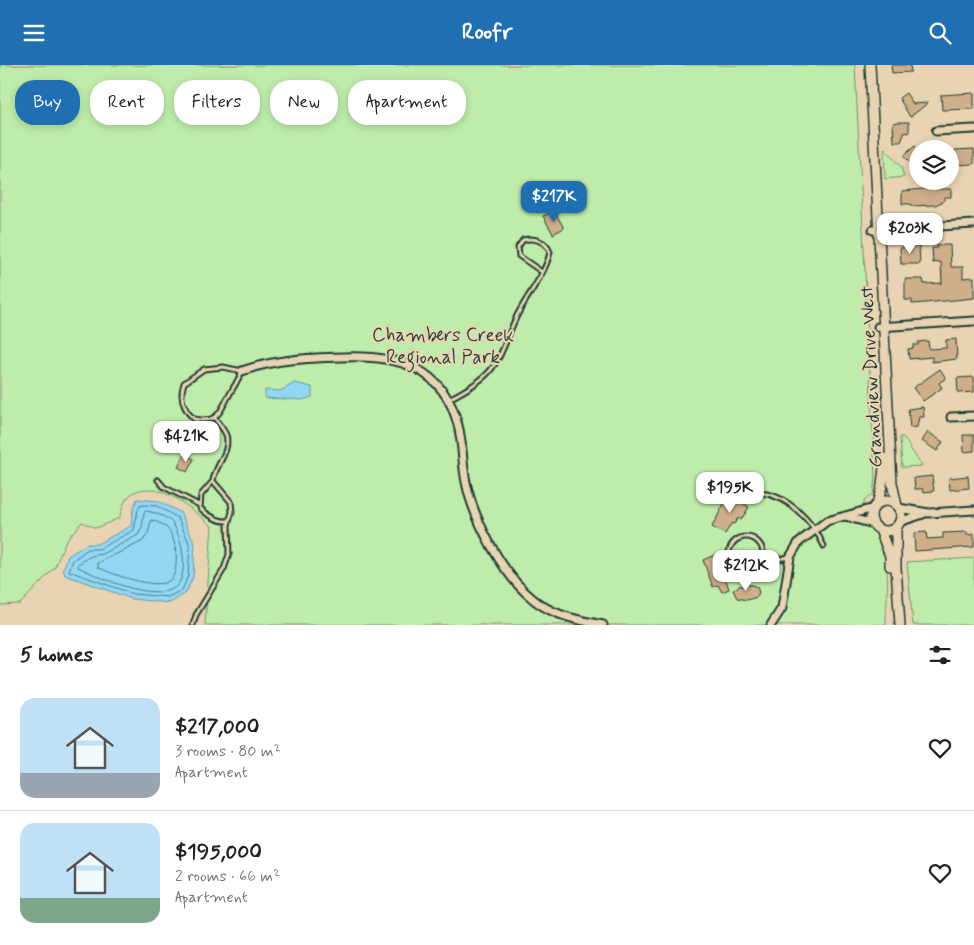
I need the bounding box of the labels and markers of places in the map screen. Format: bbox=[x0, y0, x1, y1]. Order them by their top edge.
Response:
pin: $217K bbox=[519, 181, 589, 223]
pin: $203K bbox=[875, 213, 945, 255]
pin: $421K bbox=[151, 421, 221, 463]
pin: $195K bbox=[695, 471, 765, 514]
pin: $212K bbox=[711, 549, 781, 592]

